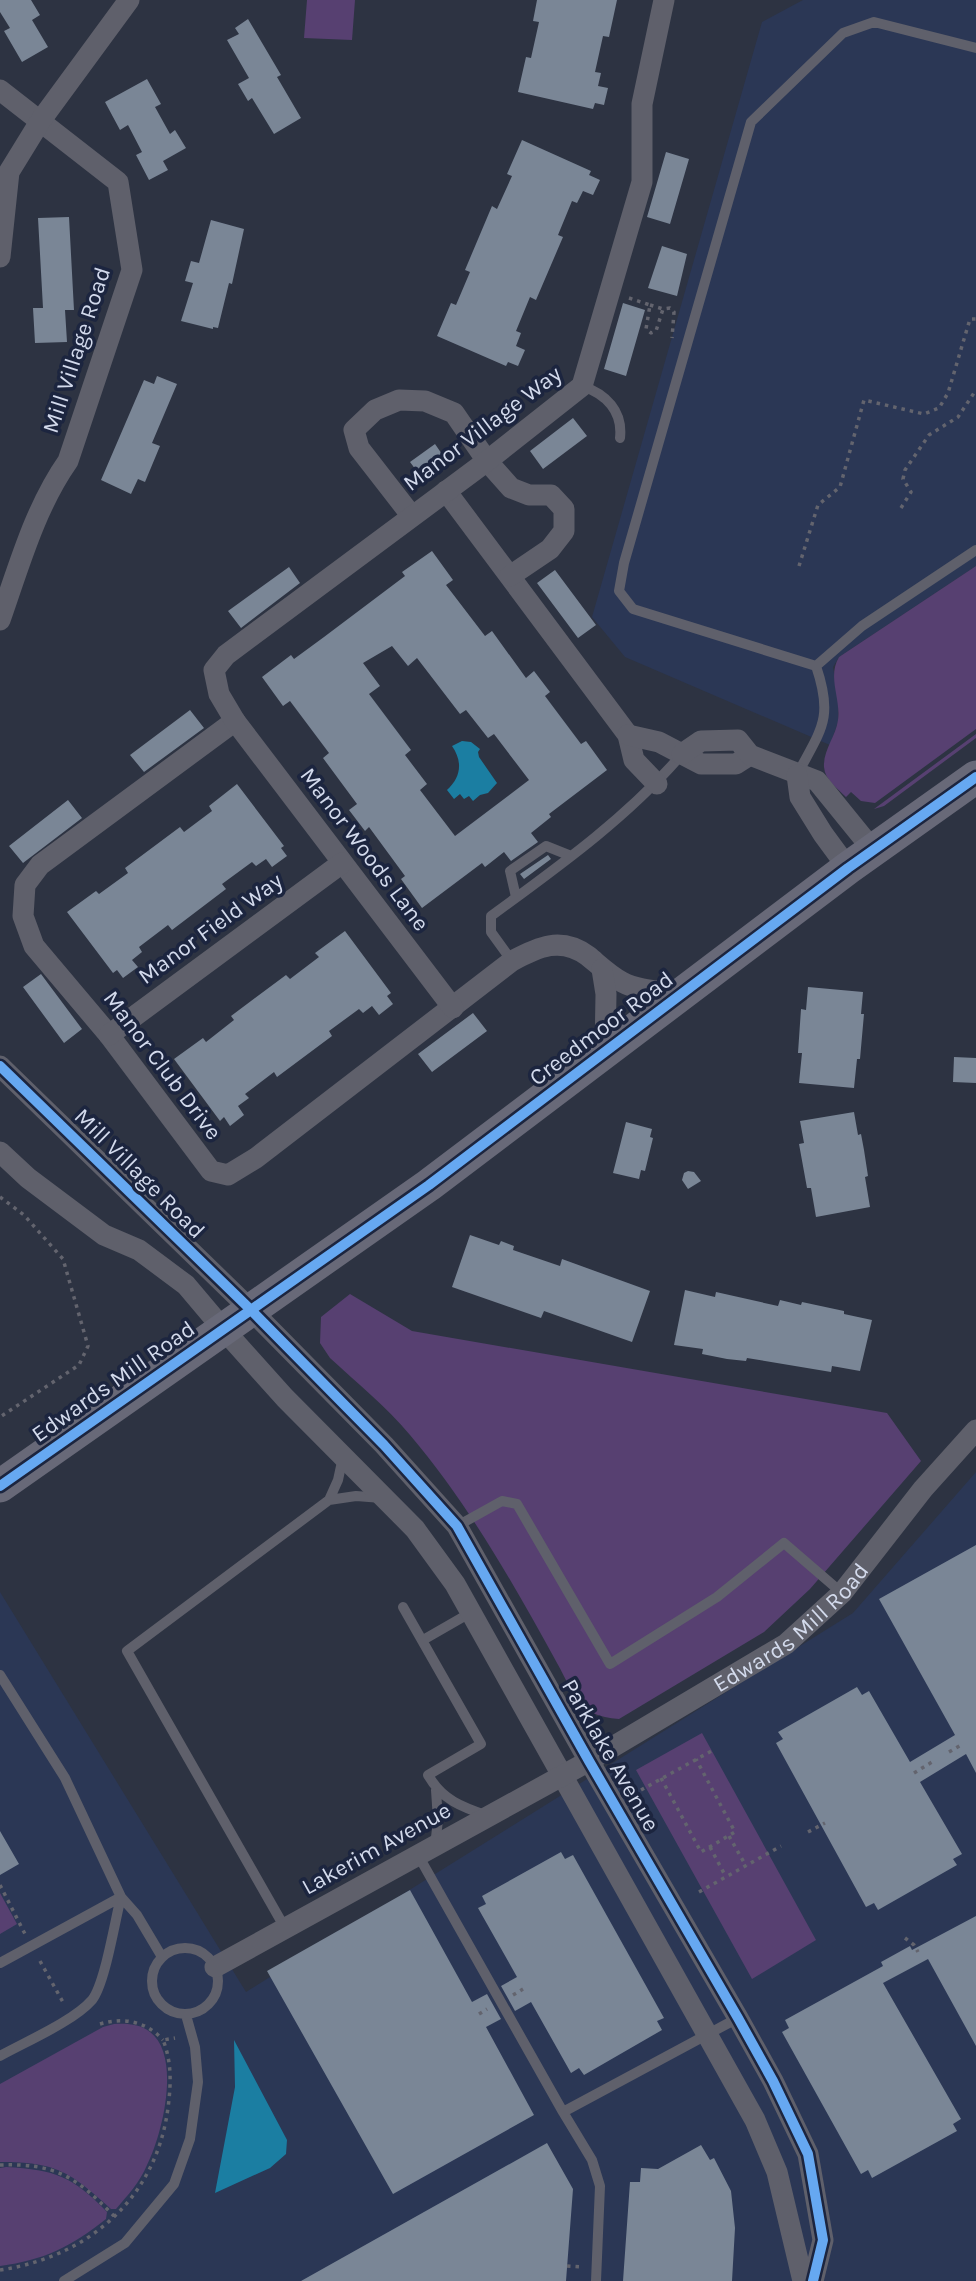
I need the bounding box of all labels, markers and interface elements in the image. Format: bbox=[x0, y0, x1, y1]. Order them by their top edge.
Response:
street label: Mill Village Road bbox=[37, 264, 116, 437]
street label: Manor Village Way bbox=[398, 360, 567, 497]
street label: Manor Woods Lane bbox=[294, 762, 435, 936]
street label: Manor Field Way bbox=[133, 867, 288, 990]
street label: Creedmoor Road bbox=[524, 966, 679, 1091]
street label: Manor Club Drive bbox=[98, 985, 227, 1145]
street label: Mill Village Road bbox=[69, 1103, 210, 1244]
street label: Edwards Mill Road bbox=[26, 1315, 200, 1448]
street label: Edwards Mill Road bbox=[708, 1558, 874, 1698]
street label: Parklake Avenue bbox=[556, 1674, 665, 1836]
street label: Lakerim Avenue bbox=[297, 1796, 455, 1900]

